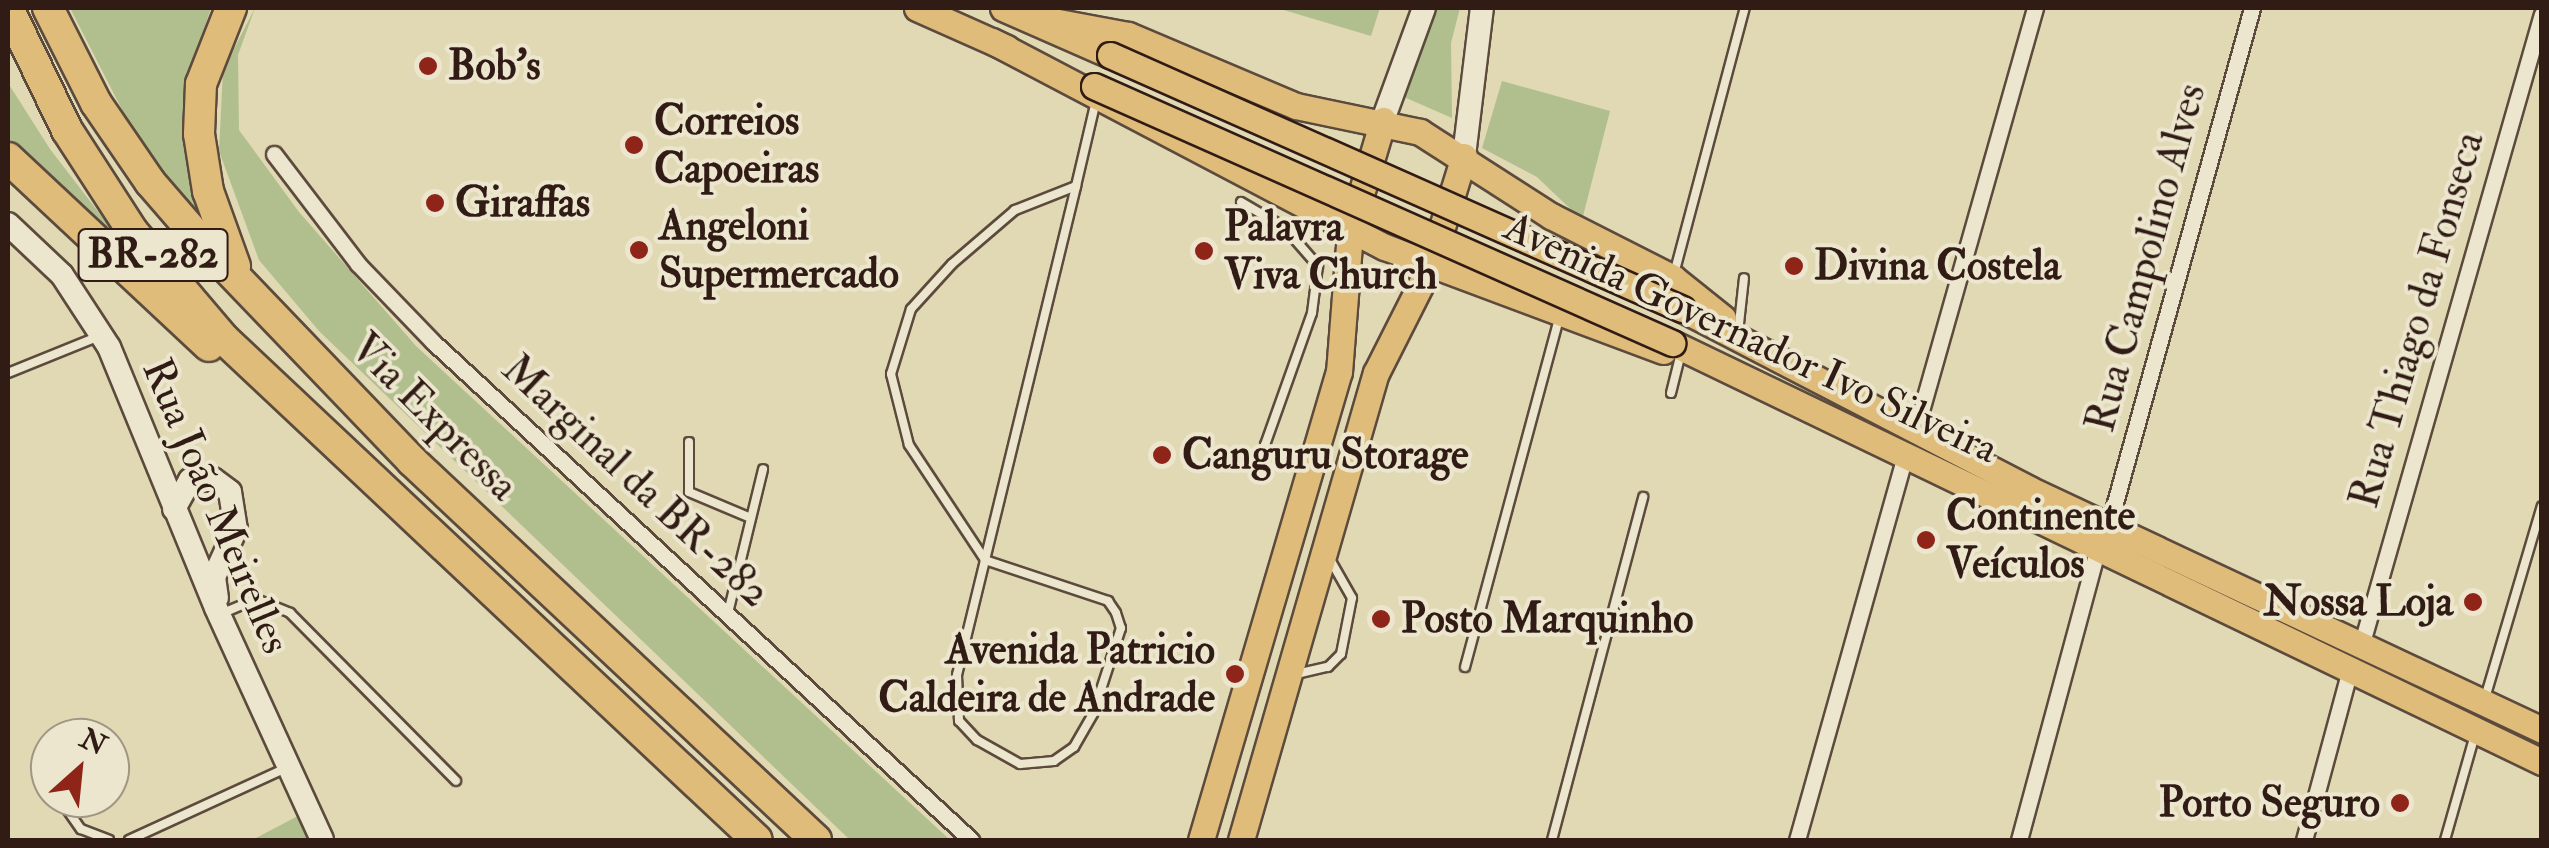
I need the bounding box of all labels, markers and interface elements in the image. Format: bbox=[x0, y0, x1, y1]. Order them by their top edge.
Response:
place label: Bob's bbox=[448, 41, 541, 91]
marker: Bob's bbox=[417, 55, 439, 77]
street label: Rua Campolino Alves bbox=[2075, 78, 2217, 438]
place label: Correios Capoeiras bbox=[654, 96, 819, 194]
street label: Rua Thiago da Fonseca bbox=[2339, 126, 2495, 514]
marker: Correios Capoeiras bbox=[623, 134, 645, 156]
place label: Giraffas bbox=[455, 178, 590, 228]
marker: Giraffas bbox=[424, 192, 446, 214]
place label: Angeloni Supermercado bbox=[659, 201, 899, 300]
street label: Avenida Governador Ivo Silveira bbox=[1496, 201, 2006, 475]
place label: Palavra Viva Church bbox=[1224, 202, 1437, 300]
road number: BR-282 bbox=[76, 220, 230, 290]
marker: Angeloni Supermercado bbox=[628, 239, 650, 261]
marker: Palavra Viva Church bbox=[1193, 240, 1215, 262]
place label: Divina Costela bbox=[1814, 241, 2061, 291]
marker: Divina Costela bbox=[1783, 255, 1805, 277]
street label: Via Expressa bbox=[340, 323, 528, 511]
street label: Marginal da BR-282 bbox=[492, 344, 780, 618]
street label: Rua João Meirelles bbox=[131, 351, 301, 661]
place label: Canguru Storage bbox=[1182, 430, 1469, 480]
marker: Canguru Storage bbox=[1151, 444, 1173, 466]
place label: Continente Veículos bbox=[1946, 491, 2135, 590]
marker: Continente Veículos bbox=[1915, 529, 1937, 551]
place label: Nossa Loja bbox=[2263, 577, 2453, 627]
marker: Nossa Loja bbox=[2462, 591, 2484, 613]
place label: Posto Marquinho bbox=[1401, 594, 1694, 644]
marker: Posto Marquinho bbox=[1370, 608, 1392, 630]
place label: Avenida Patricio Caldeira de Andrade bbox=[878, 625, 1215, 724]
marker: Avenida Patricio Caldeira de Andrade bbox=[1224, 663, 1246, 685]
north arrow bbox=[30, 718, 130, 818]
text: N bbox=[74, 721, 112, 764]
place label: Porto Seguro bbox=[2159, 778, 2380, 828]
marker: Porto Seguro bbox=[2389, 792, 2411, 814]

